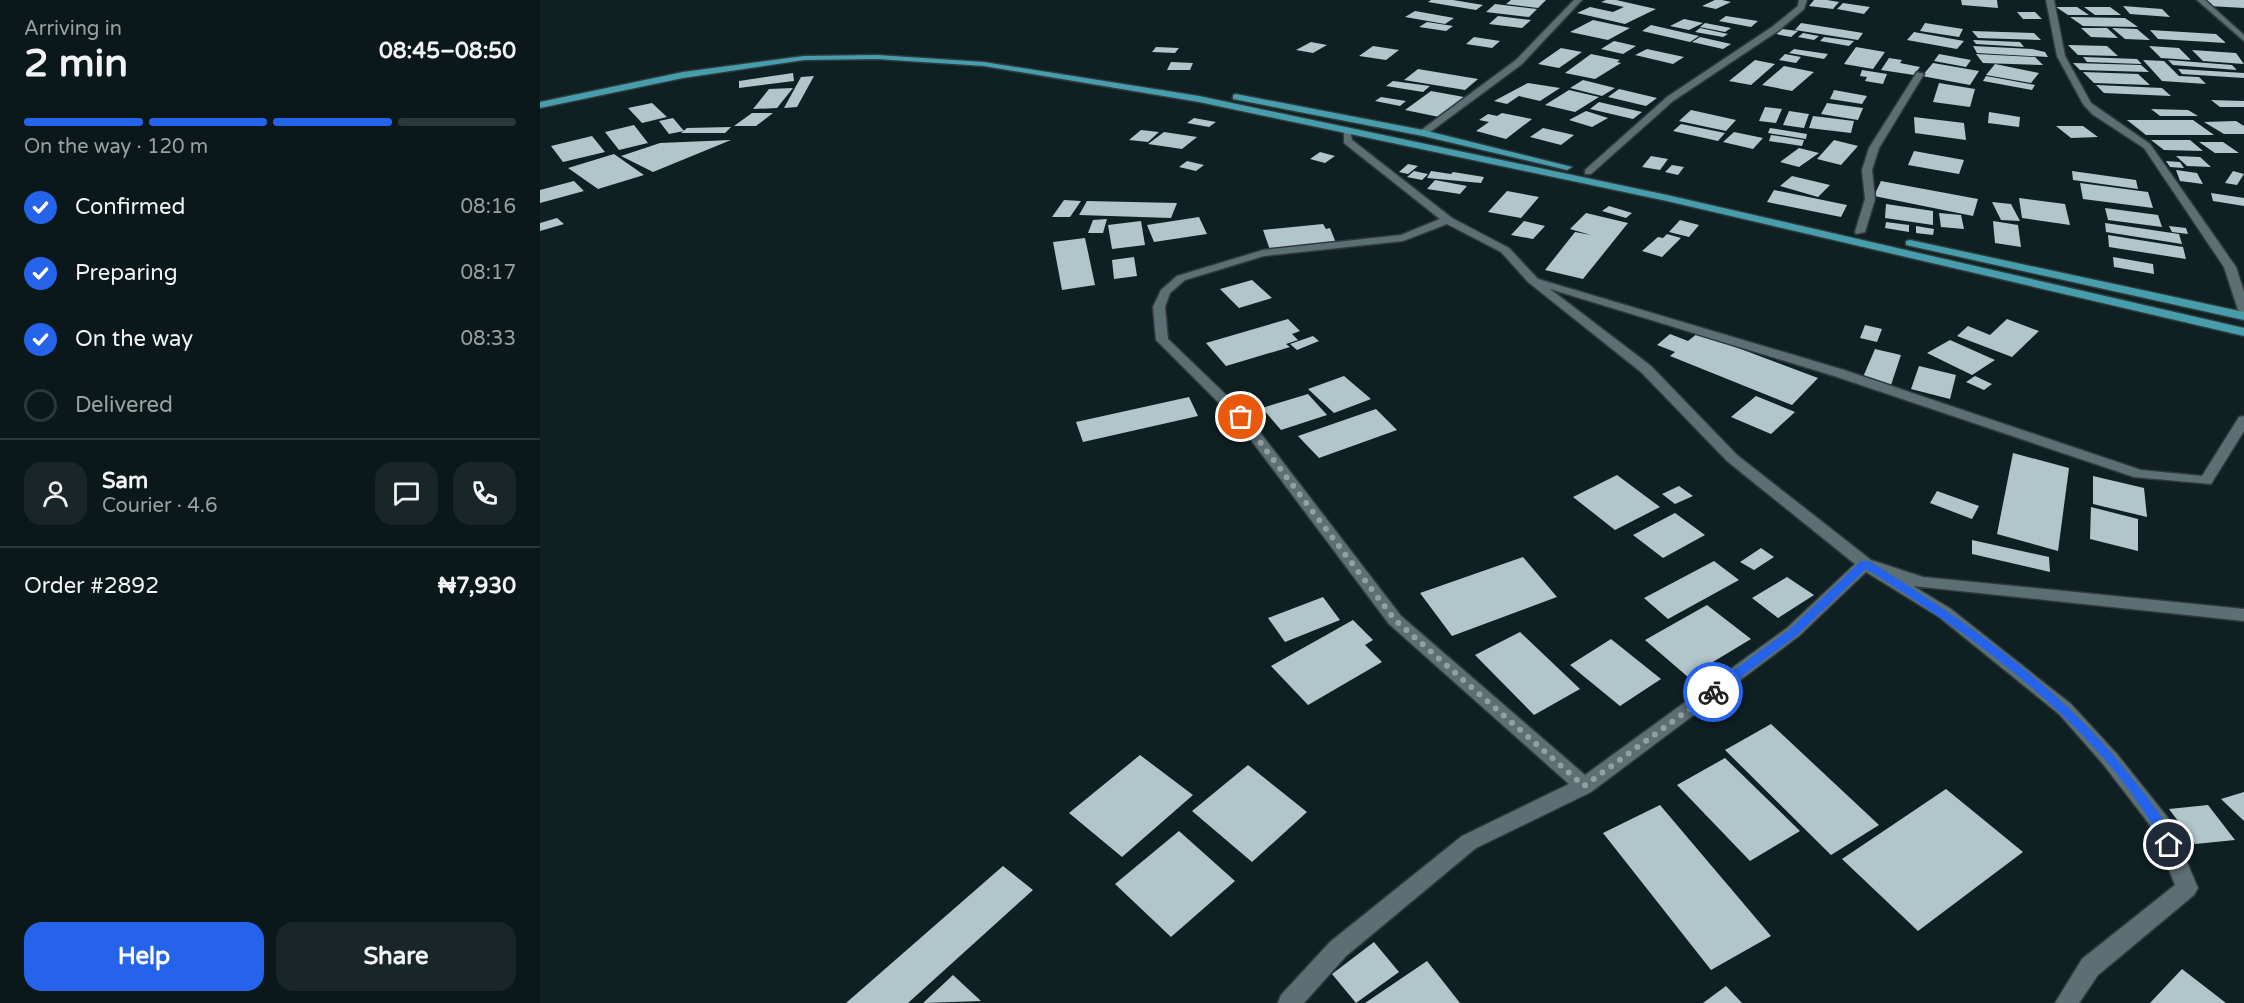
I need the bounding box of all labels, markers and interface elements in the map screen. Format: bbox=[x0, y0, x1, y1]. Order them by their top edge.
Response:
text: Arriving in bbox=[24, 17, 122, 41]
text: 08:45–08:50 bbox=[379, 38, 516, 64]
text: 2 min bbox=[24, 40, 128, 87]
text: On the way · 120 m bbox=[24, 135, 208, 159]
icon: check bbox=[24, 191, 57, 224]
text: Confirmed bbox=[75, 194, 185, 220]
text: 08:16 bbox=[461, 195, 516, 219]
icon: check bbox=[24, 257, 57, 290]
text: Preparing bbox=[75, 260, 178, 286]
text: 08:17 bbox=[461, 261, 516, 285]
icon: check bbox=[24, 323, 57, 356]
text: On the way bbox=[75, 326, 193, 352]
text: 08:33 bbox=[461, 327, 516, 351]
pin bbox=[1215, 391, 1266, 442]
text: Delivered bbox=[75, 392, 173, 418]
icon: bag bbox=[1224, 400, 1257, 433]
button: person bbox=[24, 462, 87, 525]
button: chat bbox=[375, 462, 438, 525]
button: phone bbox=[453, 462, 516, 525]
text: Sam bbox=[102, 468, 148, 494]
text: Courier · 4.6 bbox=[102, 494, 217, 518]
text: Order #2892 bbox=[24, 573, 159, 599]
text: ₦7,930 bbox=[438, 573, 516, 599]
courier bbox=[1683, 662, 1743, 722]
icon: bike bbox=[1697, 676, 1730, 709]
pin bbox=[2143, 819, 2194, 870]
icon: home bbox=[2152, 828, 2185, 861]
button: Help bbox=[24, 922, 264, 991]
button: Share bbox=[276, 922, 516, 991]

